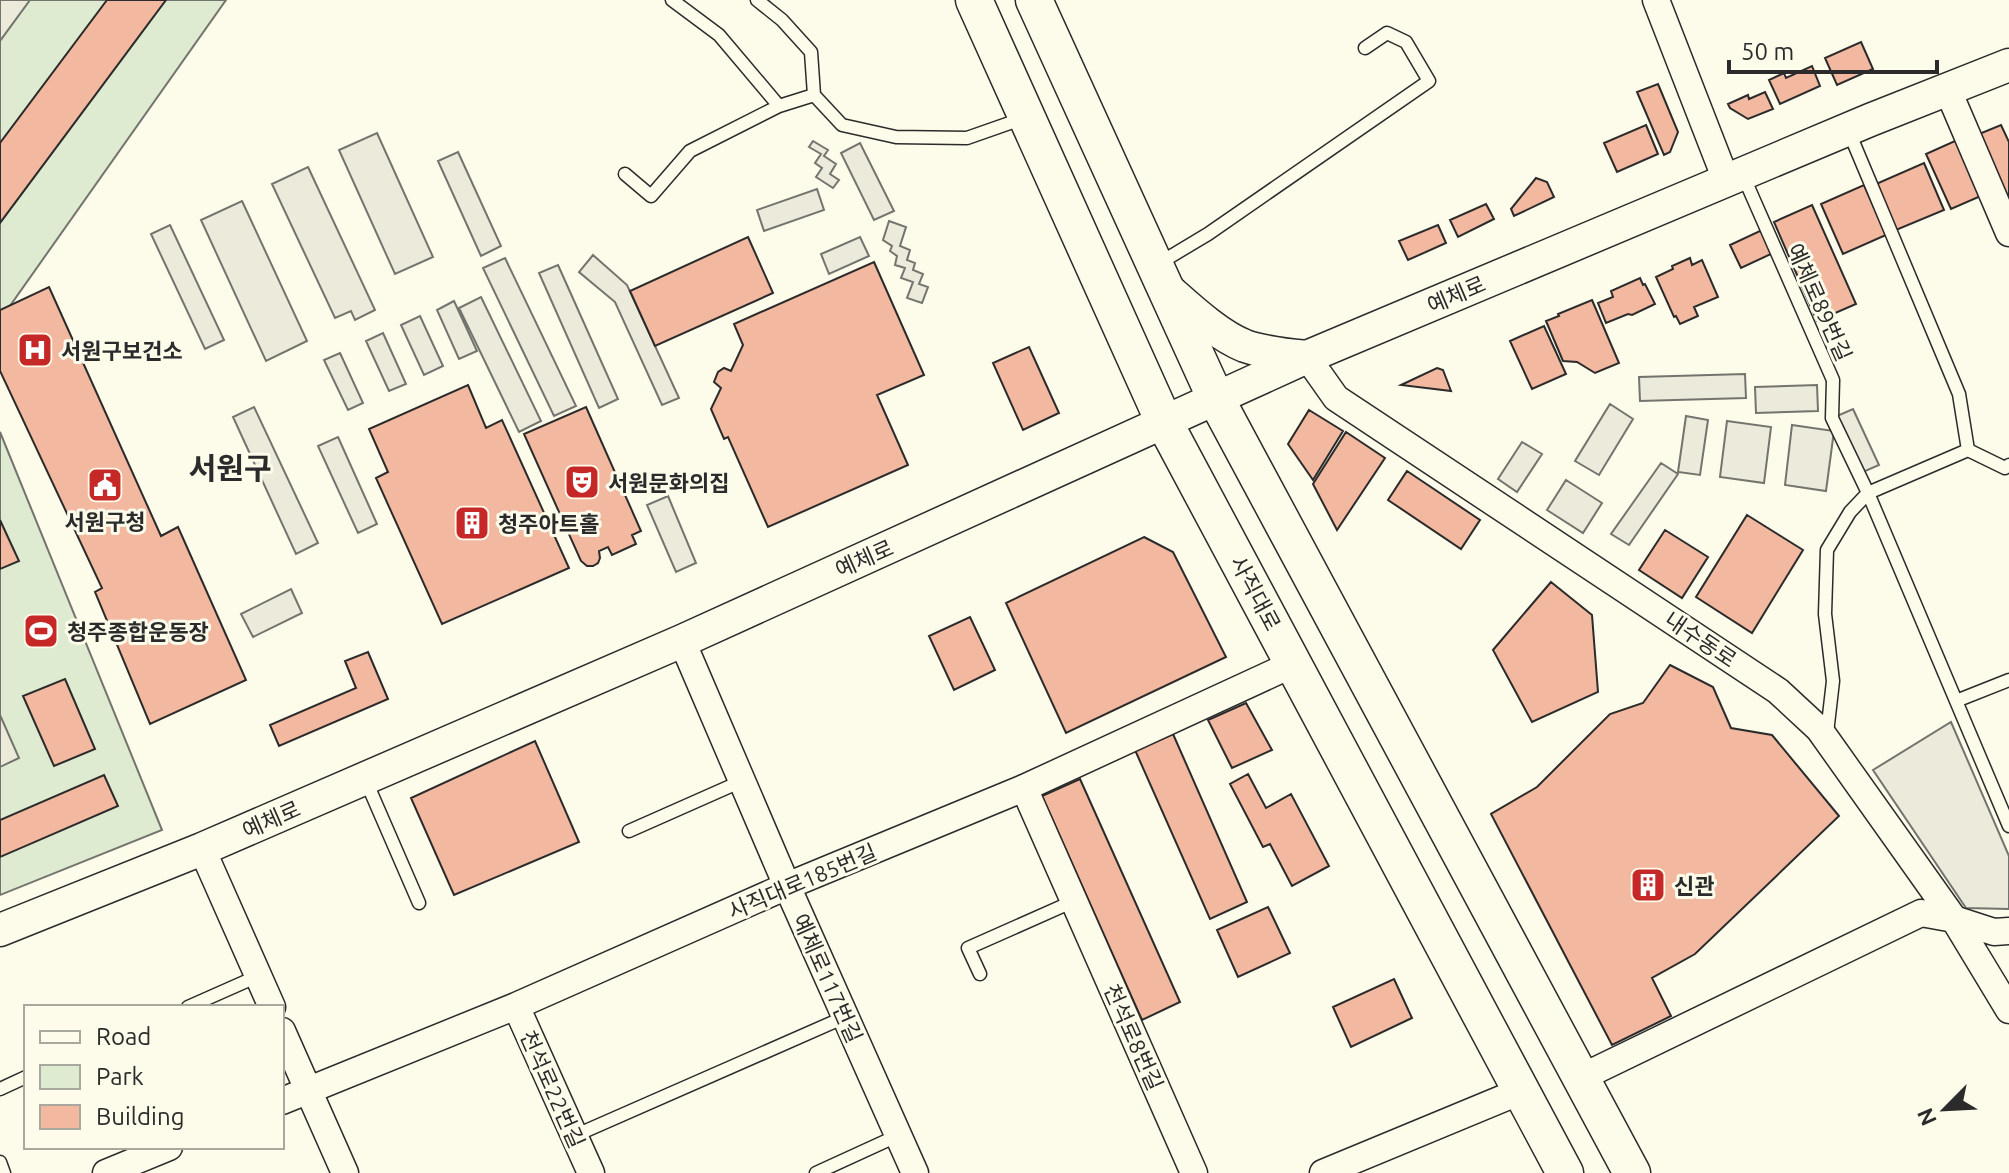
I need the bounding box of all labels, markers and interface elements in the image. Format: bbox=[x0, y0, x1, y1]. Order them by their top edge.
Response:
scale bar bbox=[1729, 24, 1937, 74]
text: 50 m bbox=[1741, 38, 1794, 65]
street label: 예체로89번길 bbox=[1783, 239, 1857, 365]
street label: 예체로 bbox=[1423, 271, 1489, 317]
hospital icon: 서원구보건소 bbox=[16, 331, 54, 369]
place label: 서원구보건소 bbox=[61, 338, 182, 363]
district label: 서원구 bbox=[189, 451, 271, 485]
theatre icon: 서원문화의집 bbox=[563, 463, 601, 501]
public building icon: 서원구청 bbox=[86, 466, 124, 504]
place label: 서원문화의집 bbox=[608, 470, 729, 495]
building icon: 청주아트홀 bbox=[453, 504, 491, 542]
place label: 서원구청 bbox=[65, 509, 145, 534]
place label: 청주아트홀 bbox=[498, 511, 599, 536]
street label: 예체로 bbox=[831, 534, 897, 582]
street label: 사직대로 bbox=[1226, 551, 1286, 635]
street label: 내수동로 bbox=[1660, 606, 1742, 672]
sports icon: 청주종합운동장 bbox=[22, 612, 60, 650]
place label: 청주종합운동장 bbox=[67, 619, 209, 644]
street label: 예체로 bbox=[238, 795, 304, 843]
street label: 사직대로185번길 bbox=[724, 838, 880, 924]
building icon: 신관 bbox=[1629, 866, 1667, 904]
place label: 신관 bbox=[1674, 873, 1714, 898]
street label: 예체로117번길 bbox=[788, 910, 868, 1046]
street label: 천석로8번길 bbox=[1099, 980, 1169, 1094]
legend bbox=[24, 1005, 284, 1149]
text: Road bbox=[96, 1023, 151, 1050]
street label: 천석로22번길 bbox=[516, 1026, 590, 1152]
text: Park bbox=[96, 1063, 144, 1090]
north arrow bbox=[1905, 1069, 1985, 1149]
text: Building bbox=[96, 1103, 184, 1130]
text: N bbox=[1912, 1105, 1941, 1130]

